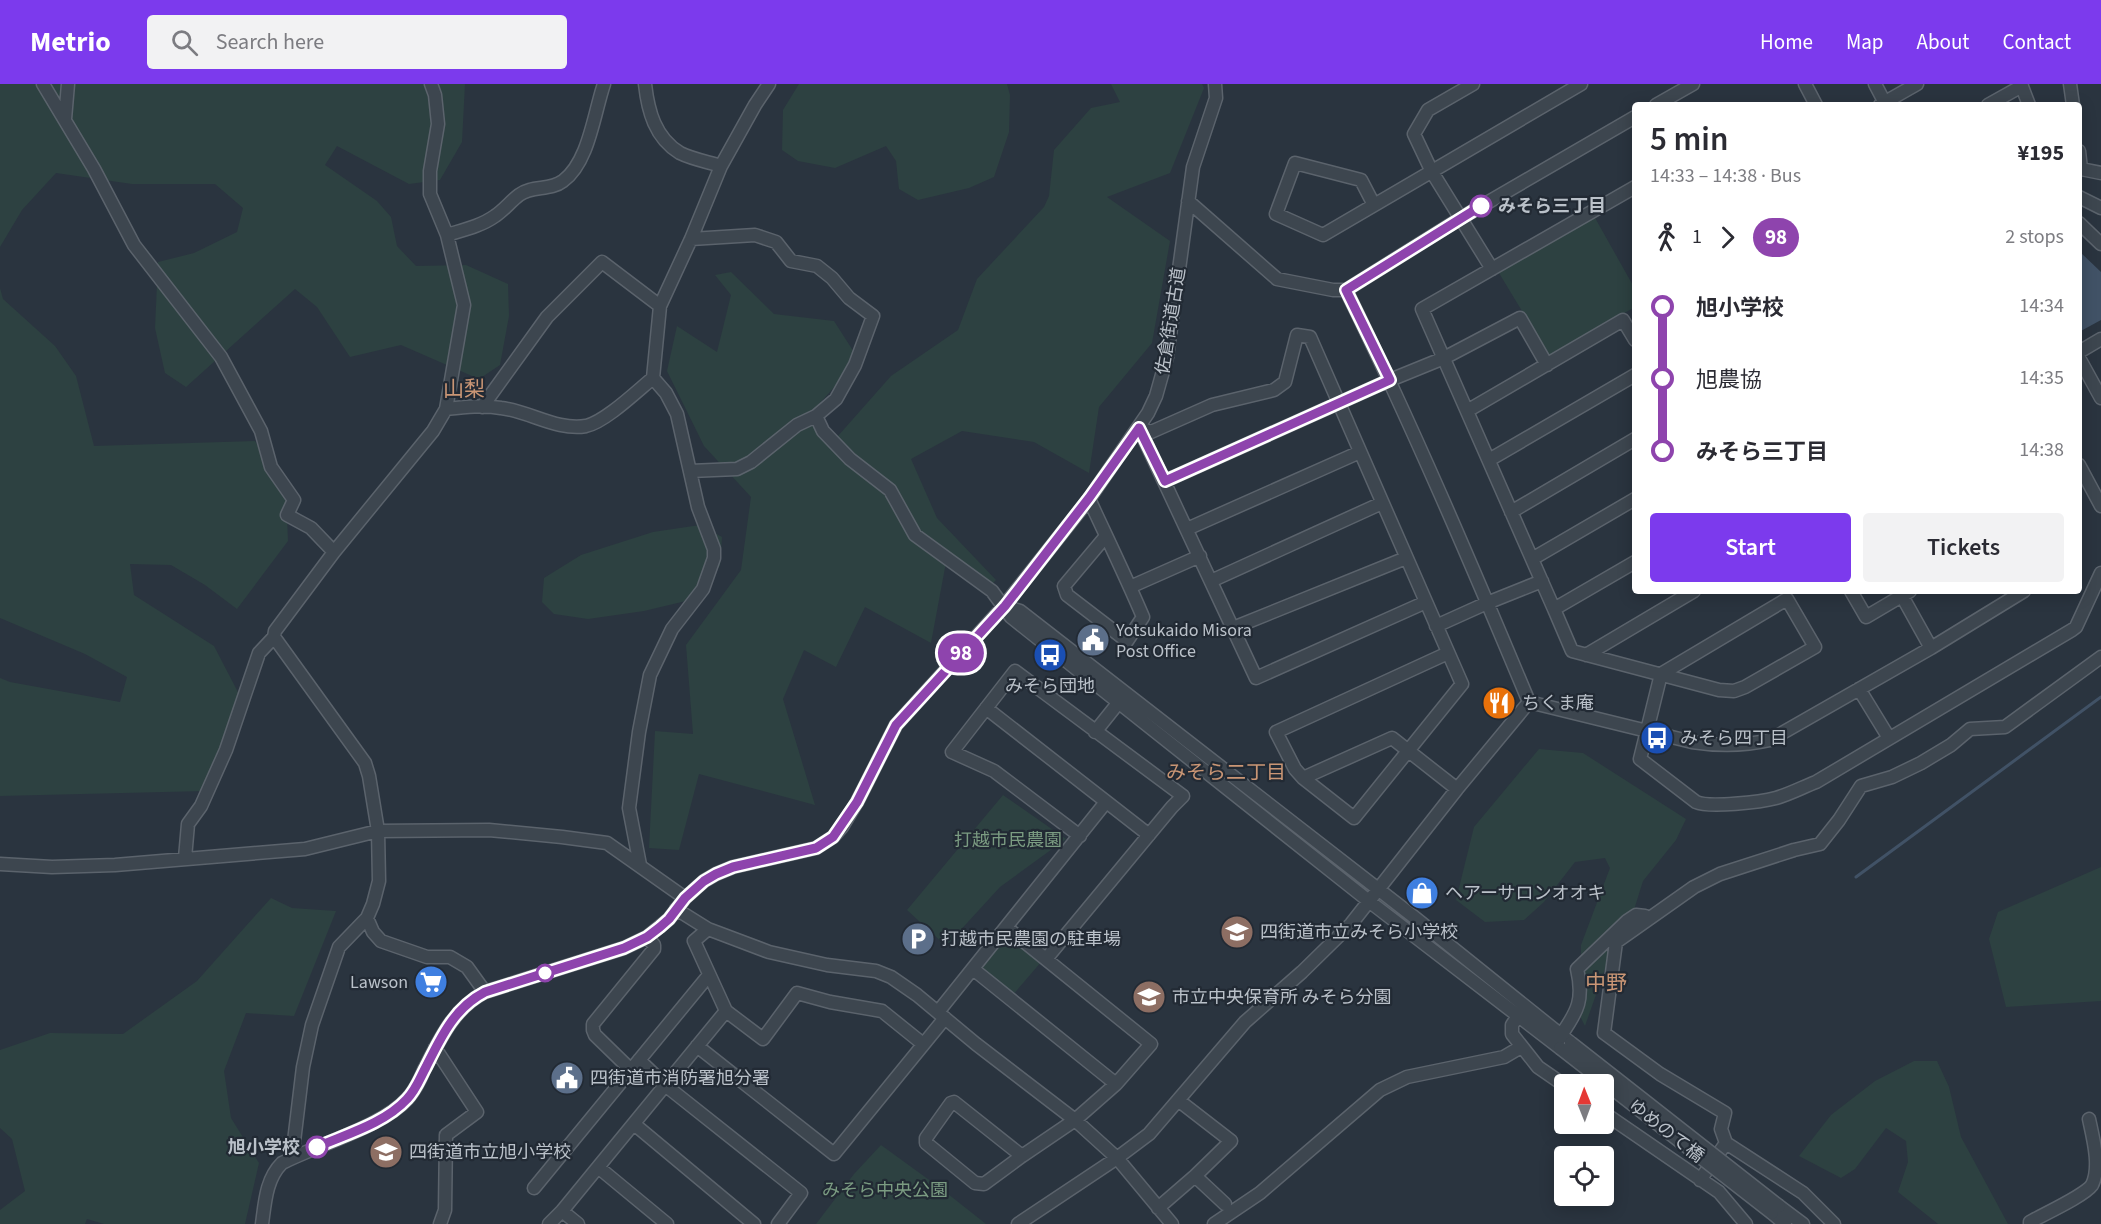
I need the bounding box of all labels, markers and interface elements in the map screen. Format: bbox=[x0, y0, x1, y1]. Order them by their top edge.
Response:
search box bbox=[147, 15, 567, 69]
text: Metrio bbox=[30, 22, 111, 62]
icon: search bbox=[168, 26, 201, 59]
text: Search here bbox=[216, 26, 324, 58]
text: Home bbox=[1760, 27, 1813, 57]
text: Map bbox=[1846, 27, 1884, 57]
text: About bbox=[1917, 27, 1969, 57]
text: Contact bbox=[2002, 27, 2071, 57]
text: 5 min bbox=[1650, 116, 1728, 163]
text: ¥195 bbox=[2018, 137, 2064, 169]
text: 14:33 – 14:38 · Bus bbox=[1650, 162, 1801, 190]
place label: みそら三丁目 bbox=[1498, 194, 1606, 219]
marker: みそら三丁目 bbox=[1470, 195, 1492, 217]
icon: walk bbox=[1650, 221, 1683, 254]
icon: forward bbox=[1711, 221, 1744, 254]
text: 98 bbox=[1765, 222, 1787, 252]
text: 1 bbox=[1692, 223, 1702, 251]
text: 2 stops bbox=[2005, 223, 2064, 251]
street label: 佐倉街道古道 bbox=[1150, 266, 1192, 376]
text: 旭小学校 bbox=[1696, 292, 1784, 324]
text: 14:34 bbox=[2019, 292, 2064, 320]
text: 旭農協 bbox=[1696, 364, 1762, 396]
text: 14:35 bbox=[2019, 364, 2064, 392]
district label: 山梨 bbox=[443, 374, 485, 404]
text: みそら三丁目 bbox=[1696, 436, 1828, 468]
text: 14:38 bbox=[2019, 436, 2064, 464]
button: Start bbox=[1650, 513, 1851, 582]
button: Tickets bbox=[1863, 513, 2064, 582]
place label: Yotsukaido Misora Post Office bbox=[1115, 618, 1252, 664]
public building icon: Yotsukaido Misora Post Office bbox=[1075, 622, 1111, 658]
line badge: 98 bbox=[934, 634, 988, 672]
bus stop icon: みそら団地 bbox=[1032, 637, 1068, 673]
text: 98 bbox=[950, 638, 972, 668]
place label: みそら団地 bbox=[1005, 674, 1095, 699]
restaurant icon: ちくま庵 bbox=[1481, 685, 1517, 721]
place label: ちくま庵 bbox=[1522, 691, 1594, 716]
bus stop icon: みそら四丁目 bbox=[1639, 720, 1675, 756]
place label: みそら四丁目 bbox=[1680, 726, 1788, 751]
district label: みそら二丁目 bbox=[1166, 759, 1286, 787]
park label: 打越市民農園 bbox=[954, 828, 1062, 853]
shop icon: ヘアーサロンオオキ bbox=[1404, 875, 1440, 911]
place label: ヘアーサロンオオキ bbox=[1445, 881, 1606, 906]
school or university icon: 四街道市立みそら小学校 bbox=[1219, 914, 1255, 950]
place label: 四街道市立みそら小学校 bbox=[1260, 920, 1458, 945]
parking icon: 打越市民農園の駐車場 bbox=[900, 921, 936, 957]
place label: 打越市民農園の駐車場 bbox=[941, 927, 1121, 952]
supermarket icon: Lawson bbox=[413, 964, 449, 1000]
unlabelled marker bbox=[536, 964, 554, 982]
district label: 中野 bbox=[1585, 968, 1627, 998]
place label: Lawson bbox=[350, 970, 408, 995]
school or university icon: 市立中央保育所 みそら分園 bbox=[1131, 979, 1167, 1015]
place label: 市立中央保育所 みそら分園 bbox=[1172, 985, 1392, 1010]
public building icon: 四街道市消防署旭分署 bbox=[549, 1060, 585, 1096]
place label: 四街道市消防署旭分署 bbox=[590, 1066, 770, 1091]
north arrow bbox=[1554, 1074, 1614, 1134]
map controls bbox=[1554, 1074, 1614, 1206]
street label: ゆめのて橋 bbox=[1623, 1093, 1709, 1169]
school or university icon: 四街道市立旭小学校 bbox=[368, 1134, 404, 1170]
place label: 旭小学校 bbox=[228, 1135, 300, 1160]
marker: 旭小学校 bbox=[306, 1136, 328, 1158]
place label: 四街道市立旭小学校 bbox=[409, 1140, 571, 1165]
button: locate bbox=[1554, 1146, 1614, 1206]
park label: みそら中央公園 bbox=[822, 1178, 948, 1203]

